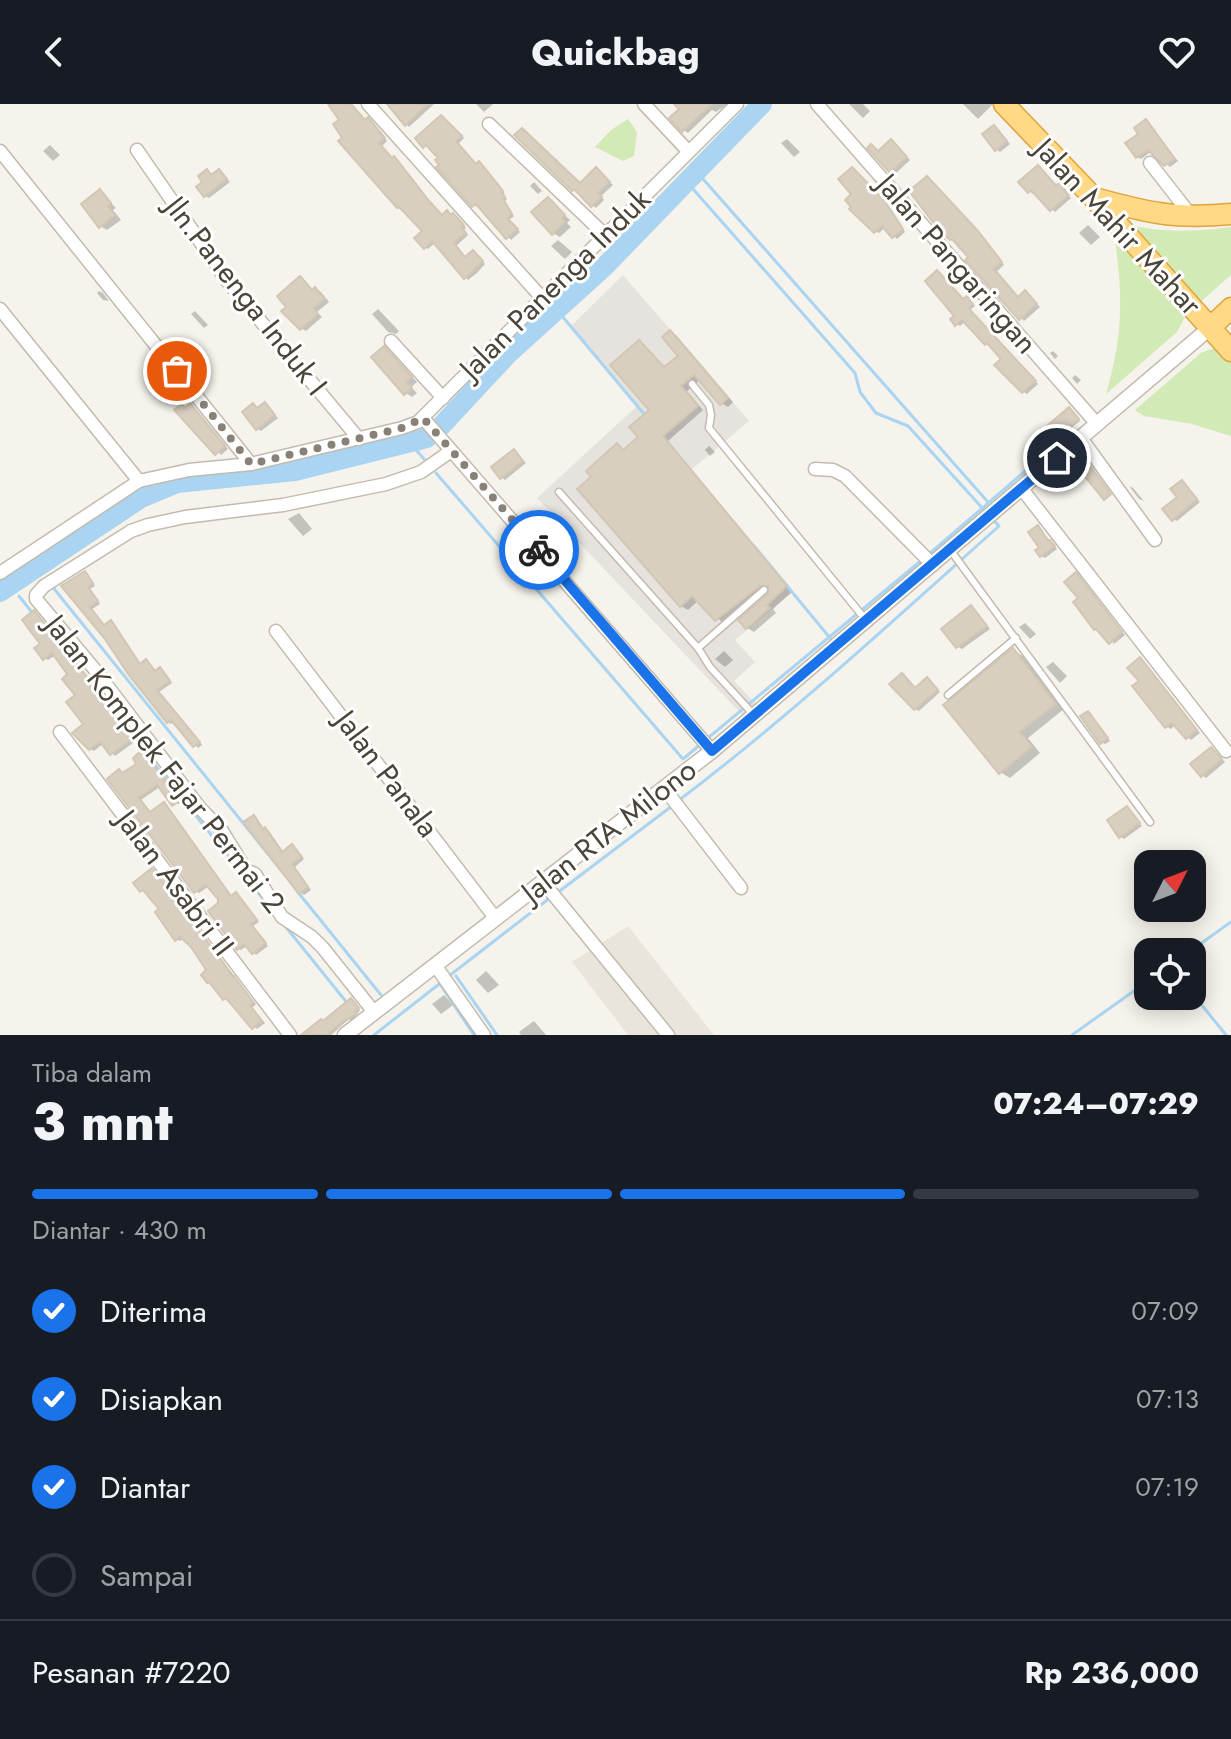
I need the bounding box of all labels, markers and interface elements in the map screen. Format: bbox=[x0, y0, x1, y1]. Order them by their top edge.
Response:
text: Quickbag bbox=[531, 26, 700, 78]
icon: back bbox=[32, 30, 76, 74]
icon: heart bbox=[1155, 30, 1199, 74]
street label: Jalan Mahir Mahar bbox=[1022, 126, 1212, 325]
street label: Jalan Pangaringan bbox=[864, 161, 1048, 363]
street label: Jalan Panenga Induk bbox=[447, 178, 660, 392]
street label: Jln.Panenga Induk I bbox=[153, 184, 338, 404]
pin bbox=[143, 337, 211, 405]
icon: bag bbox=[155, 349, 199, 393]
pin bbox=[1023, 424, 1091, 492]
icon: home bbox=[1035, 436, 1079, 480]
courier bbox=[499, 510, 579, 590]
icon: bike bbox=[517, 528, 561, 572]
street label: Jalan Komplek Fajar Permai 2 bbox=[33, 602, 296, 922]
street label: Jalan Panala bbox=[323, 698, 449, 846]
street label: Jalan RTA Milono bbox=[509, 748, 705, 915]
street label: Jalan Asabri II bbox=[104, 798, 245, 965]
north arrow bbox=[1134, 850, 1206, 922]
map controls bbox=[1134, 850, 1206, 1010]
button: locate bbox=[1134, 938, 1206, 1010]
text: Tiba dalam bbox=[32, 1054, 152, 1092]
text: 07:24–07:29 bbox=[993, 1082, 1199, 1125]
text: 3 mnt bbox=[32, 1084, 173, 1160]
text: Diantar · 430 m bbox=[32, 1211, 207, 1249]
icon: check bbox=[32, 1289, 76, 1333]
text: Diterima bbox=[100, 1290, 207, 1333]
text: 07:09 bbox=[1131, 1292, 1199, 1330]
icon: check bbox=[32, 1377, 76, 1421]
text: Disiapkan bbox=[100, 1378, 223, 1421]
text: 07:13 bbox=[1136, 1380, 1199, 1418]
icon: check bbox=[32, 1465, 76, 1509]
text: Diantar bbox=[100, 1466, 190, 1509]
text: 07:19 bbox=[1135, 1468, 1199, 1506]
text: Sampai bbox=[100, 1554, 194, 1597]
text: Pesanan #7220 bbox=[32, 1651, 230, 1694]
text: Rp 236,000 bbox=[1024, 1651, 1199, 1694]

